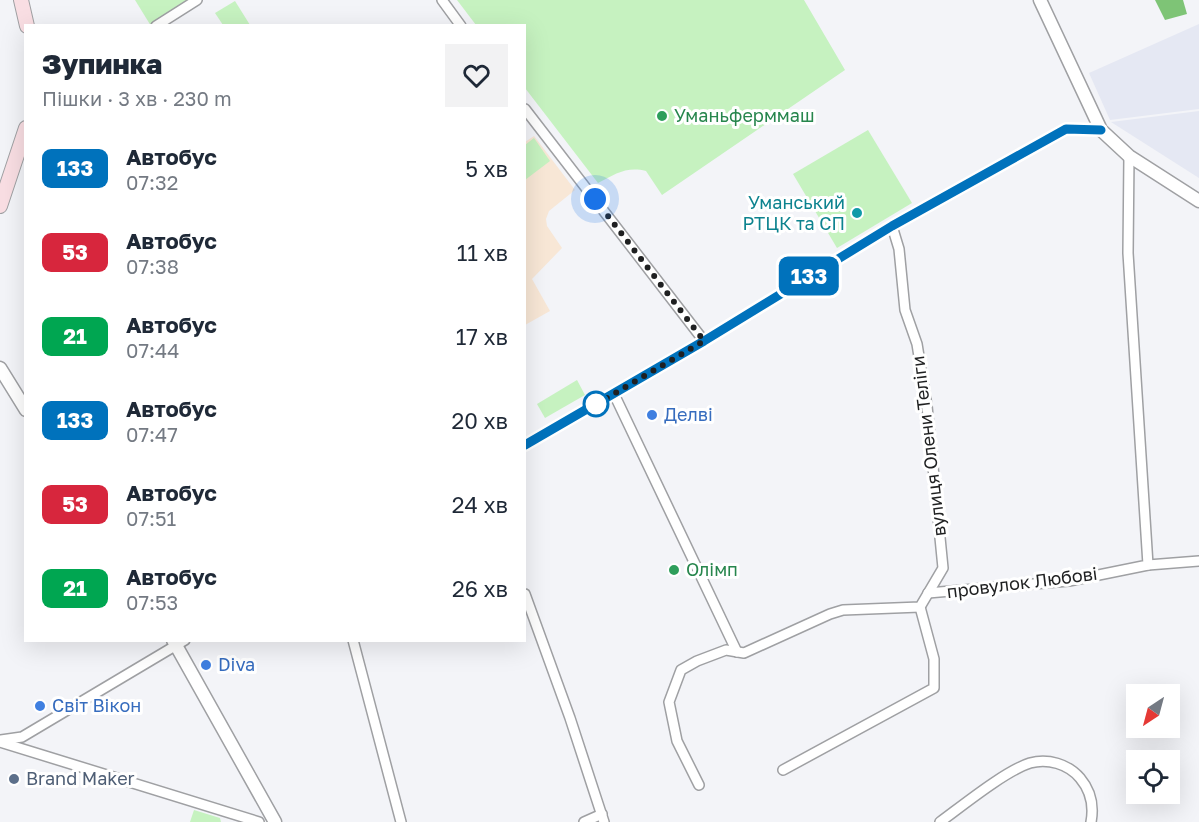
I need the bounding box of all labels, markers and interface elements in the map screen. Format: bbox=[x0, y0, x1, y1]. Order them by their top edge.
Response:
button: heart bbox=[445, 44, 508, 107]
text: Зупинка bbox=[42, 47, 162, 80]
text: Пішки · 3 хв · 230 m bbox=[42, 86, 232, 110]
place label: Уманьферммаш bbox=[674, 104, 815, 126]
marker: Уманьферммаш bbox=[655, 109, 669, 123]
text: Автобус bbox=[126, 143, 217, 170]
text: 133 bbox=[57, 155, 93, 181]
text: 5 хв bbox=[465, 155, 508, 182]
text: 07:32 bbox=[126, 170, 178, 194]
your location bbox=[580, 184, 610, 214]
place label: Уманський РТЦК та СП bbox=[742, 191, 845, 234]
marker: Уманський РТЦК та СП bbox=[850, 206, 864, 220]
text: Автобус bbox=[126, 227, 217, 254]
text: 53 bbox=[62, 239, 88, 265]
text: 11 хв bbox=[457, 239, 508, 266]
text: 07:38 bbox=[126, 254, 179, 278]
line badge: 133 bbox=[774, 256, 844, 296]
text: 133 bbox=[791, 263, 827, 289]
text: Автобус bbox=[126, 311, 217, 338]
text: 21 bbox=[63, 323, 87, 349]
text: 17 хв bbox=[456, 323, 508, 350]
text: 07:44 bbox=[126, 338, 179, 362]
street label: вулиця Олени Теліги bbox=[906, 355, 950, 538]
unlabelled marker bbox=[583, 391, 609, 417]
text: Автобус bbox=[126, 395, 217, 422]
place label: Делві bbox=[664, 403, 713, 425]
text: 133 bbox=[57, 407, 93, 433]
text: 20 хв bbox=[452, 407, 508, 434]
marker: Делві bbox=[645, 408, 659, 422]
text: 07:47 bbox=[126, 422, 178, 446]
text: Автобус bbox=[126, 479, 217, 506]
text: 53 bbox=[62, 491, 88, 517]
text: 24 хв bbox=[452, 491, 508, 518]
text: 07:51 bbox=[126, 506, 176, 530]
place label: Олімп bbox=[686, 558, 738, 580]
street label: провулок Любові bbox=[945, 562, 1099, 602]
text: Автобус bbox=[126, 563, 217, 590]
marker: Олімп bbox=[667, 563, 681, 577]
text: 21 bbox=[63, 575, 87, 601]
text: 26 хв bbox=[452, 575, 508, 602]
text: 07:53 bbox=[126, 590, 178, 614]
place label: Diva bbox=[218, 653, 255, 675]
marker: Diva bbox=[199, 658, 213, 672]
north arrow bbox=[1126, 684, 1180, 738]
map controls bbox=[1126, 684, 1180, 804]
place label: Світ Вікон bbox=[52, 694, 141, 716]
marker: Світ Вікон bbox=[33, 699, 47, 713]
button: locate bbox=[1126, 750, 1180, 804]
place label: Brand Maker bbox=[26, 767, 135, 789]
marker: Brand Maker bbox=[7, 772, 21, 786]

